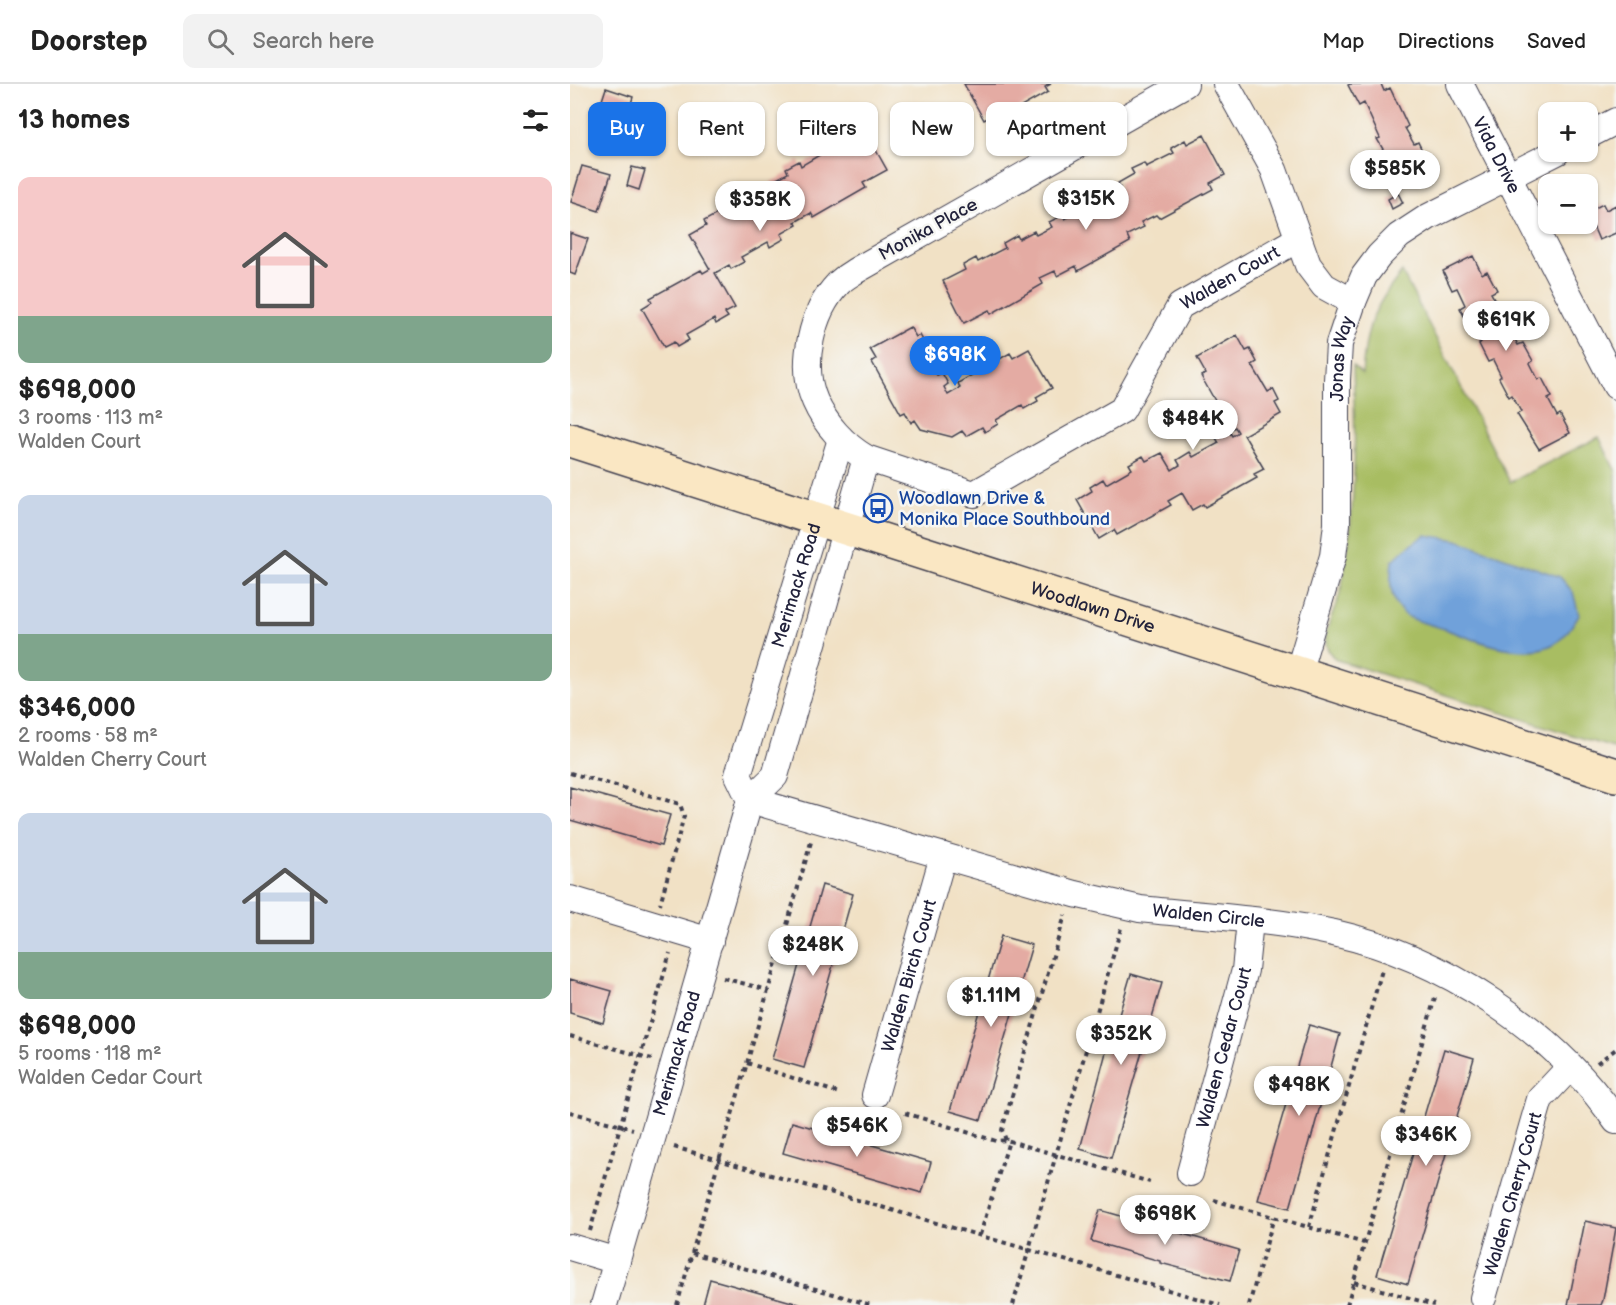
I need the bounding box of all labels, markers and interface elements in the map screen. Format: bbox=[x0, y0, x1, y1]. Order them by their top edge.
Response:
search box bbox=[183, 14, 603, 68]
text: Doorstep bbox=[30, 25, 147, 58]
icon: search bbox=[204, 25, 237, 58]
text: Search here bbox=[252, 28, 374, 55]
text: Map bbox=[1322, 29, 1365, 54]
text: Directions bbox=[1398, 29, 1494, 54]
text: Saved bbox=[1527, 29, 1586, 54]
chip: Buy bbox=[588, 102, 666, 156]
chip: Rent bbox=[678, 102, 765, 156]
chip: Filters bbox=[777, 102, 878, 156]
chip: New bbox=[890, 102, 974, 156]
chip: Apartment bbox=[986, 102, 1127, 156]
map controls bbox=[1538, 102, 1598, 234]
button: + bbox=[1538, 102, 1598, 162]
icon: filters bbox=[519, 104, 552, 137]
text: 13 homes bbox=[18, 105, 130, 136]
street label: Vida Drive bbox=[1468, 114, 1525, 197]
pin: $585K bbox=[1353, 150, 1437, 201]
text: $585K bbox=[1364, 157, 1426, 181]
button: − bbox=[1538, 174, 1598, 234]
pin: $315K bbox=[1044, 180, 1128, 231]
pin: $358K bbox=[718, 181, 802, 232]
text: $315K bbox=[1057, 187, 1115, 211]
text: $358K bbox=[729, 188, 791, 212]
street label: Monika Place bbox=[875, 194, 981, 265]
icon: home bbox=[231, 216, 339, 324]
street label: Walden Court bbox=[1177, 241, 1284, 315]
pin: $619K bbox=[1464, 301, 1548, 352]
text: $619K bbox=[1476, 308, 1536, 332]
street label: Jonas Way bbox=[1327, 313, 1359, 402]
pin: $698K bbox=[913, 336, 997, 387]
text: $698K bbox=[924, 343, 986, 367]
text: $698,000 bbox=[18, 375, 136, 406]
pin: $484K bbox=[1151, 400, 1235, 451]
text: 3 rooms · 113 m² bbox=[18, 406, 163, 430]
text: $484K bbox=[1162, 407, 1224, 431]
text: Walden Court bbox=[18, 430, 141, 454]
place label: Woodlawn Drive & Monika Place Southbound bbox=[899, 488, 1110, 530]
bus stop icon: Woodlawn Drive & Monika Place Southbound bbox=[862, 492, 894, 524]
street label: Merimack Road bbox=[768, 521, 826, 650]
icon: home bbox=[231, 534, 339, 642]
street label: Woodlawn Drive bbox=[1028, 578, 1158, 638]
text: $346,000 bbox=[18, 693, 136, 724]
text: 2 rooms · 58 m² bbox=[18, 724, 158, 748]
text: Walden Cherry Court bbox=[18, 748, 207, 772]
icon: home bbox=[231, 852, 339, 960]
street label: Walden Birch Court bbox=[878, 897, 941, 1055]
street label: Walden Circle bbox=[1151, 900, 1266, 932]
pin: $248K bbox=[771, 926, 855, 977]
text: $248K bbox=[782, 933, 844, 957]
street label: Walden Cedar Court bbox=[1193, 964, 1256, 1131]
pin: $1.11M bbox=[942, 977, 1040, 1028]
text: $1.11M bbox=[961, 984, 1021, 1008]
street label: Merimack Road bbox=[649, 989, 705, 1118]
text: $698,000 bbox=[18, 1011, 136, 1042]
pin: $352K bbox=[1079, 1015, 1163, 1066]
text: $352K bbox=[1090, 1022, 1152, 1046]
text: 5 rooms · 118 m² bbox=[18, 1042, 162, 1066]
text: Walden Cedar Court bbox=[18, 1066, 202, 1090]
pin: $498K bbox=[1257, 1066, 1341, 1117]
text: $498K bbox=[1268, 1073, 1330, 1097]
pin: $546K bbox=[815, 1107, 899, 1158]
street label: Walden Cherry Court bbox=[1480, 1109, 1547, 1279]
text: $546K bbox=[826, 1114, 888, 1138]
pin: $346K bbox=[1384, 1116, 1468, 1167]
text: $346K bbox=[1395, 1123, 1457, 1147]
pin: $698K bbox=[1123, 1195, 1207, 1246]
text: $698K bbox=[1134, 1202, 1196, 1226]

